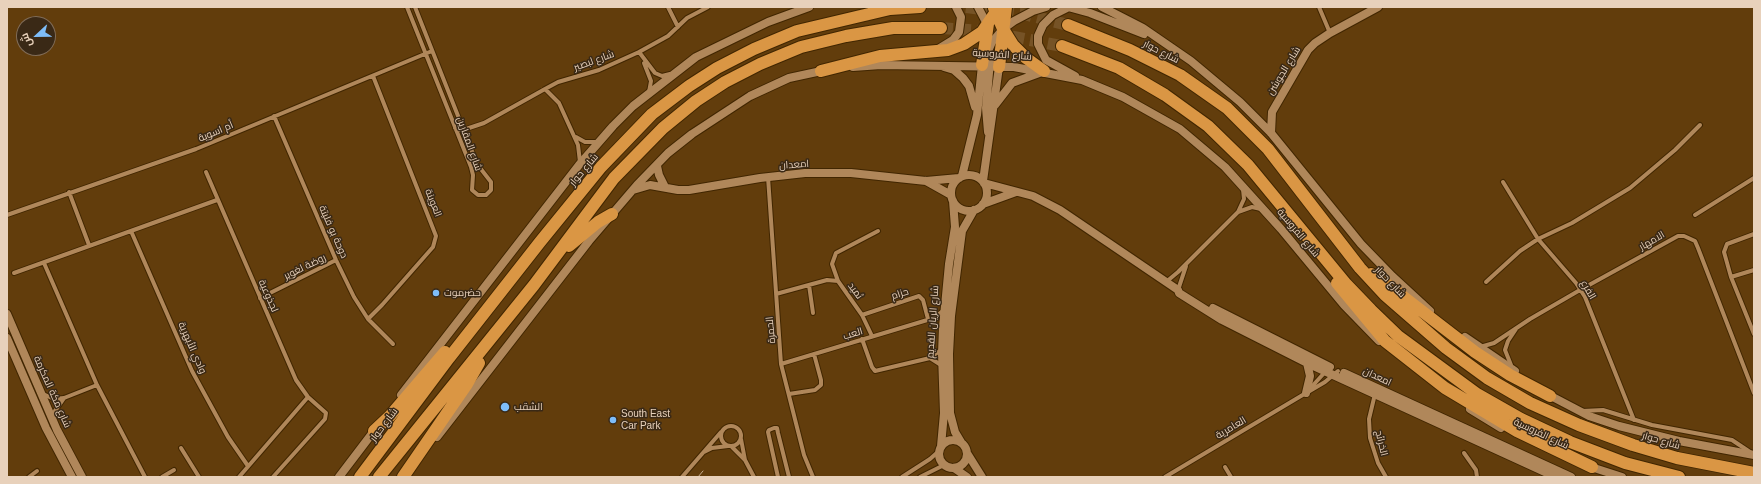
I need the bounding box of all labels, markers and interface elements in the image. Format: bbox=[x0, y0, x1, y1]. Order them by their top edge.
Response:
north arrow bbox=[16, 16, 56, 56]
text: ش bbox=[18, 31, 34, 49]
street label: شارع حوار bbox=[1141, 38, 1181, 66]
street label: شارع الجوشن bbox=[1265, 45, 1303, 97]
street label: شارع الفروسية bbox=[972, 47, 1032, 63]
street label: شارع لبصير bbox=[572, 48, 616, 74]
street label: شارع المقارين bbox=[454, 115, 484, 173]
street label: أم اسوية bbox=[197, 119, 235, 145]
street label: شارع حوار bbox=[567, 151, 601, 189]
street label: امعدان bbox=[779, 158, 809, 172]
street label: العوينة bbox=[422, 187, 444, 219]
street label: دوحة بو فليتة bbox=[316, 204, 350, 260]
street label: شارع الفروسية bbox=[1274, 206, 1322, 260]
street label: الامهار bbox=[1637, 229, 1667, 253]
street label: روضة لغوير bbox=[282, 252, 328, 282]
street label: شارع حوار bbox=[1372, 264, 1408, 300]
street label: لجذوعية bbox=[256, 278, 280, 314]
street label: الفرع bbox=[1578, 278, 1598, 302]
street label: ثميد bbox=[845, 280, 865, 302]
street label: شارع الريان القديم bbox=[924, 285, 942, 359]
street label: حزام bbox=[890, 286, 910, 302]
place label: حضرموت bbox=[444, 287, 481, 299]
marker: حضرموت bbox=[431, 288, 441, 298]
street label: الحمرة bbox=[764, 316, 778, 344]
street label: وادي الأبهرية bbox=[175, 320, 209, 376]
street label: العب bbox=[842, 325, 864, 343]
street label: شارع مكة المكرمة bbox=[31, 354, 73, 430]
street label: امعدان bbox=[1361, 365, 1393, 389]
marker: الشقب bbox=[499, 401, 511, 413]
place label: الشقب bbox=[514, 401, 543, 413]
street label: شارع حوار bbox=[368, 406, 400, 444]
place label: South East Car Park bbox=[621, 408, 670, 432]
street label: العامرية bbox=[1214, 414, 1248, 442]
marker: South East Car Park bbox=[608, 415, 618, 425]
street label: شارع الفروسية bbox=[1512, 416, 1570, 452]
street label: الخرائج bbox=[1372, 429, 1390, 457]
street label: شارع حوار bbox=[1641, 430, 1681, 452]

